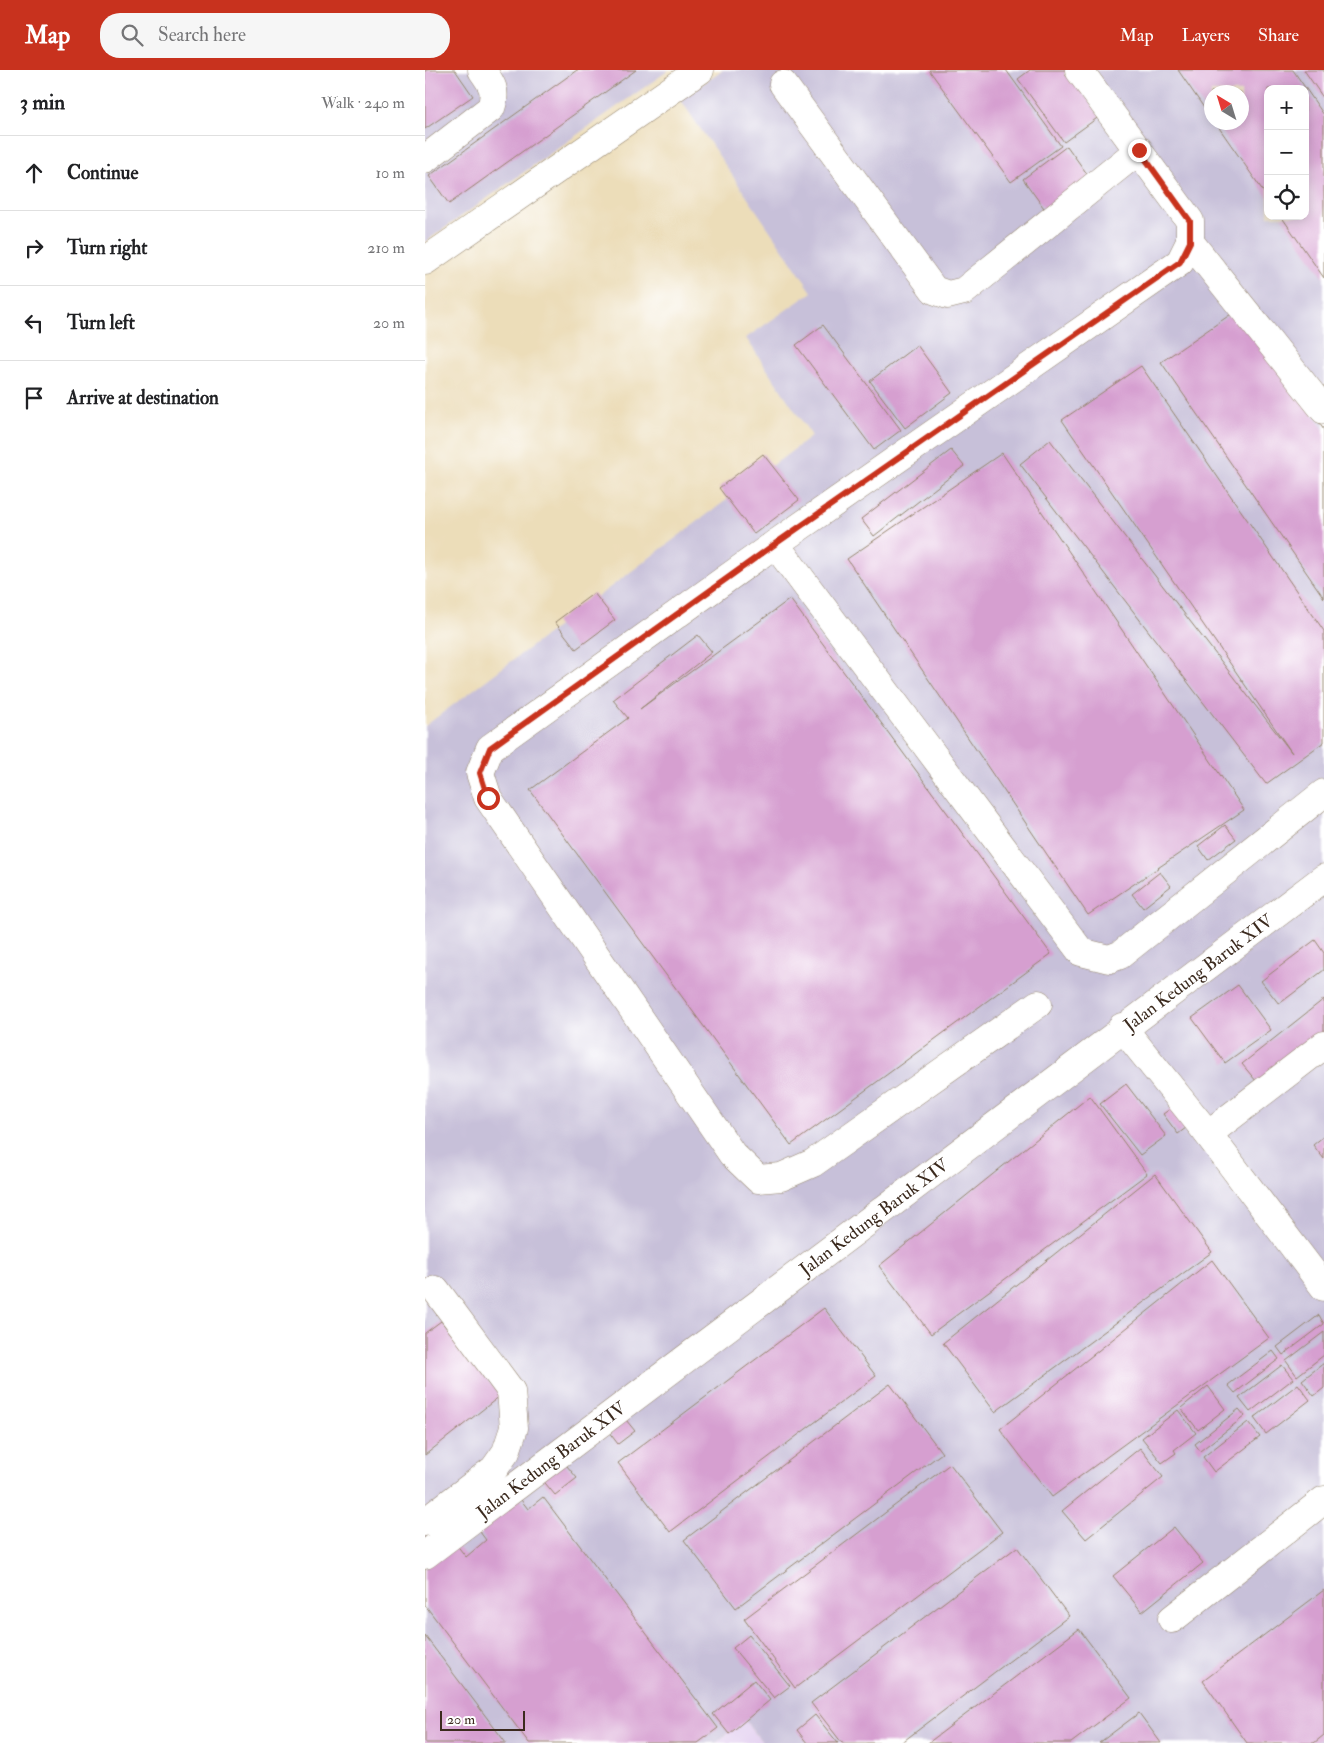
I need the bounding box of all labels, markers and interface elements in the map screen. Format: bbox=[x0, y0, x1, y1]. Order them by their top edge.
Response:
search box bbox=[100, 13, 450, 58]
text: Map bbox=[25, 20, 70, 51]
icon: search bbox=[118, 21, 146, 49]
text: Search here bbox=[158, 23, 246, 47]
text: Map bbox=[1120, 24, 1154, 47]
text: Layers bbox=[1182, 24, 1230, 47]
text: Share bbox=[1258, 24, 1299, 47]
north arrow bbox=[1204, 85, 1249, 130]
map controls bbox=[1264, 85, 1309, 220]
button: + bbox=[1264, 85, 1309, 130]
text: 3 min bbox=[20, 89, 65, 116]
text: Walk · 240 m bbox=[321, 93, 405, 113]
button: − bbox=[1264, 130, 1309, 175]
route end bbox=[1128, 139, 1151, 162]
icon: ahead bbox=[20, 159, 48, 187]
text: Continue bbox=[67, 161, 138, 185]
text: 10 m bbox=[375, 163, 405, 183]
button: locate bbox=[1264, 175, 1309, 220]
icon: right bbox=[20, 234, 48, 262]
text: Turn right bbox=[67, 236, 147, 260]
text: 210 m bbox=[367, 238, 405, 258]
icon: left bbox=[20, 309, 48, 337]
text: Turn left bbox=[67, 311, 135, 335]
text: 20 m bbox=[373, 313, 405, 333]
icon: arrive bbox=[20, 384, 48, 412]
text: Arrive at destination bbox=[67, 386, 219, 410]
route start bbox=[477, 787, 500, 810]
street label: Jalan Kedung Baruk XIV bbox=[1118, 908, 1279, 1037]
street label: Jalan Kedung Baruk XIV bbox=[794, 1152, 954, 1281]
street label: Jalan Kedung Baruk XIV bbox=[471, 1396, 631, 1524]
scale bar bbox=[440, 1708, 525, 1731]
text: 20 m bbox=[447, 1711, 475, 1728]

